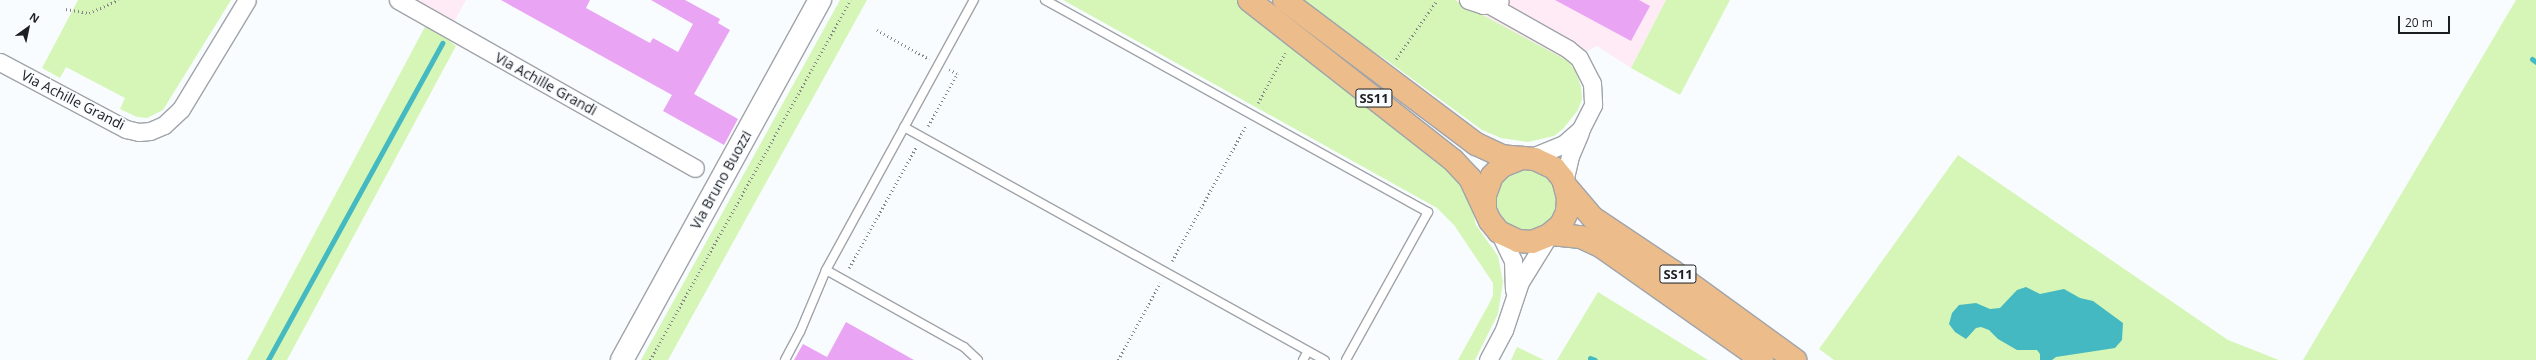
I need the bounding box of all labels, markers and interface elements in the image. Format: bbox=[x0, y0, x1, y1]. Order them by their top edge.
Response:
north arrow bbox=[8, 8, 48, 48]
scale bar bbox=[2400, 8, 2452, 34]
text: N bbox=[27, 9, 43, 26]
text: 20 m bbox=[2405, 14, 2433, 31]
street label: Via Achille Grandi bbox=[492, 49, 600, 119]
street label: Via Achille Grandi bbox=[18, 67, 128, 133]
road number: SS11 bbox=[1355, 87, 1393, 109]
street label: Via Bruno Buozzi bbox=[687, 128, 755, 232]
road number: SS11 bbox=[1659, 263, 1697, 285]

